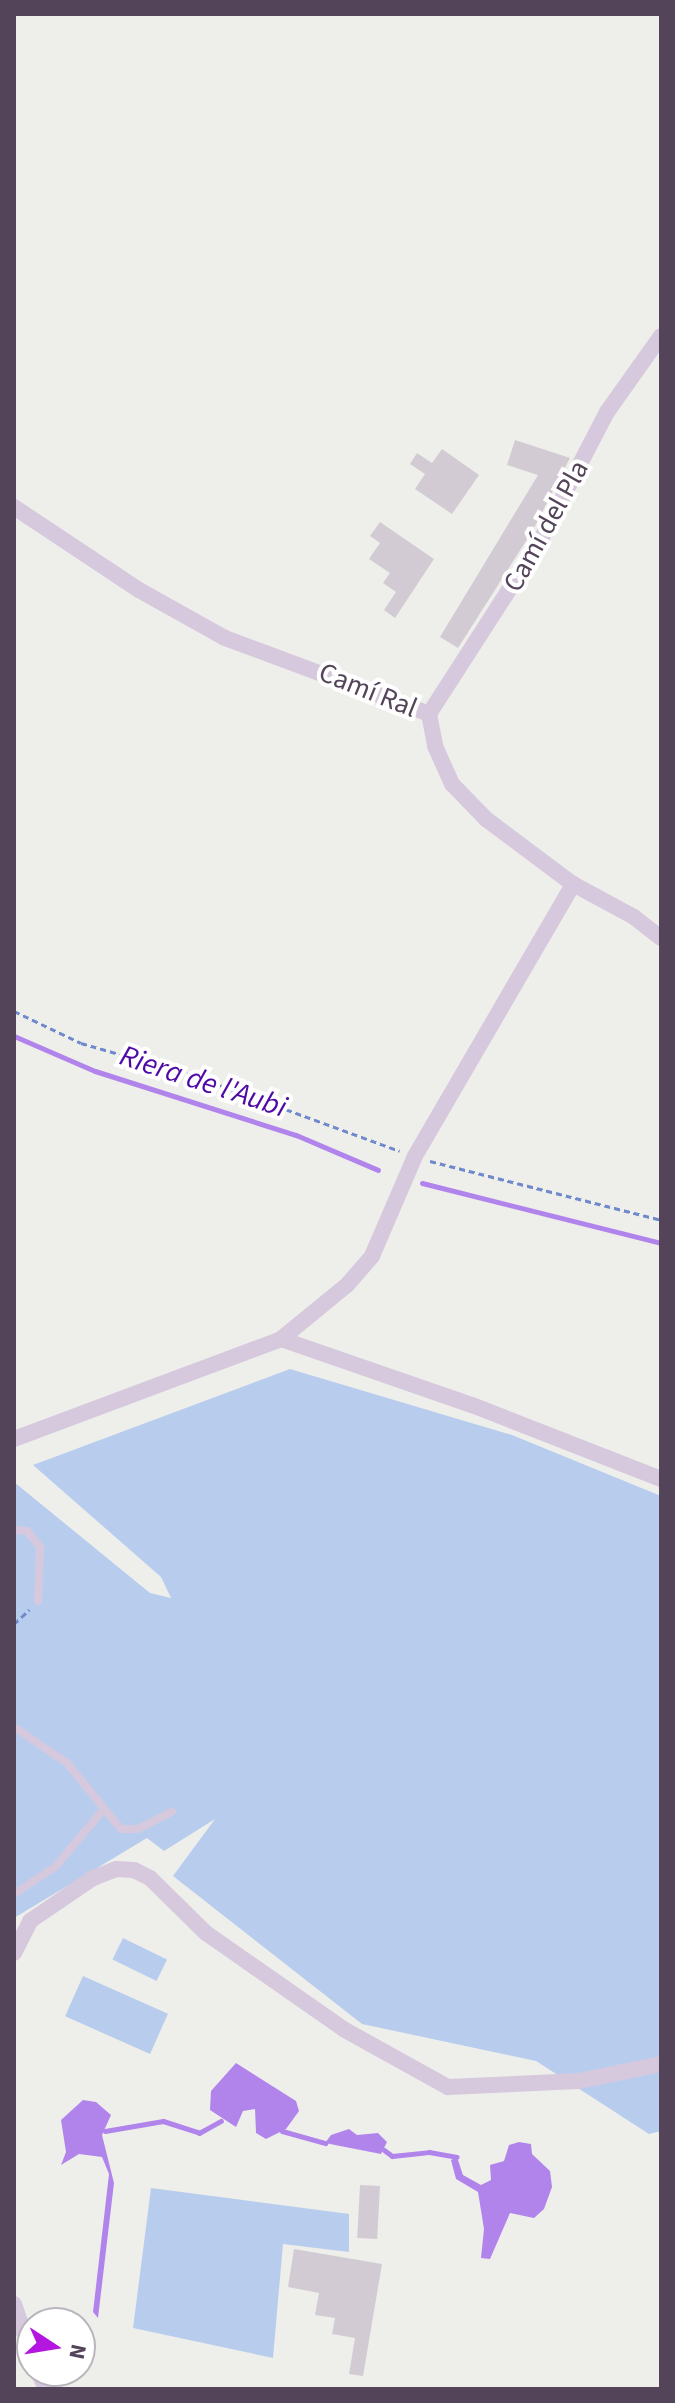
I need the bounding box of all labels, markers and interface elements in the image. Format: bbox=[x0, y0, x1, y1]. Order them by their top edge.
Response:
street label: Camí del Pla bbox=[496, 454, 596, 598]
street label: Camí Ral bbox=[314, 655, 422, 725]
water label: Riera de l'Aubi bbox=[115, 1038, 291, 1126]
north arrow bbox=[16, 2307, 96, 2387]
text: N bbox=[60, 2341, 95, 2362]

